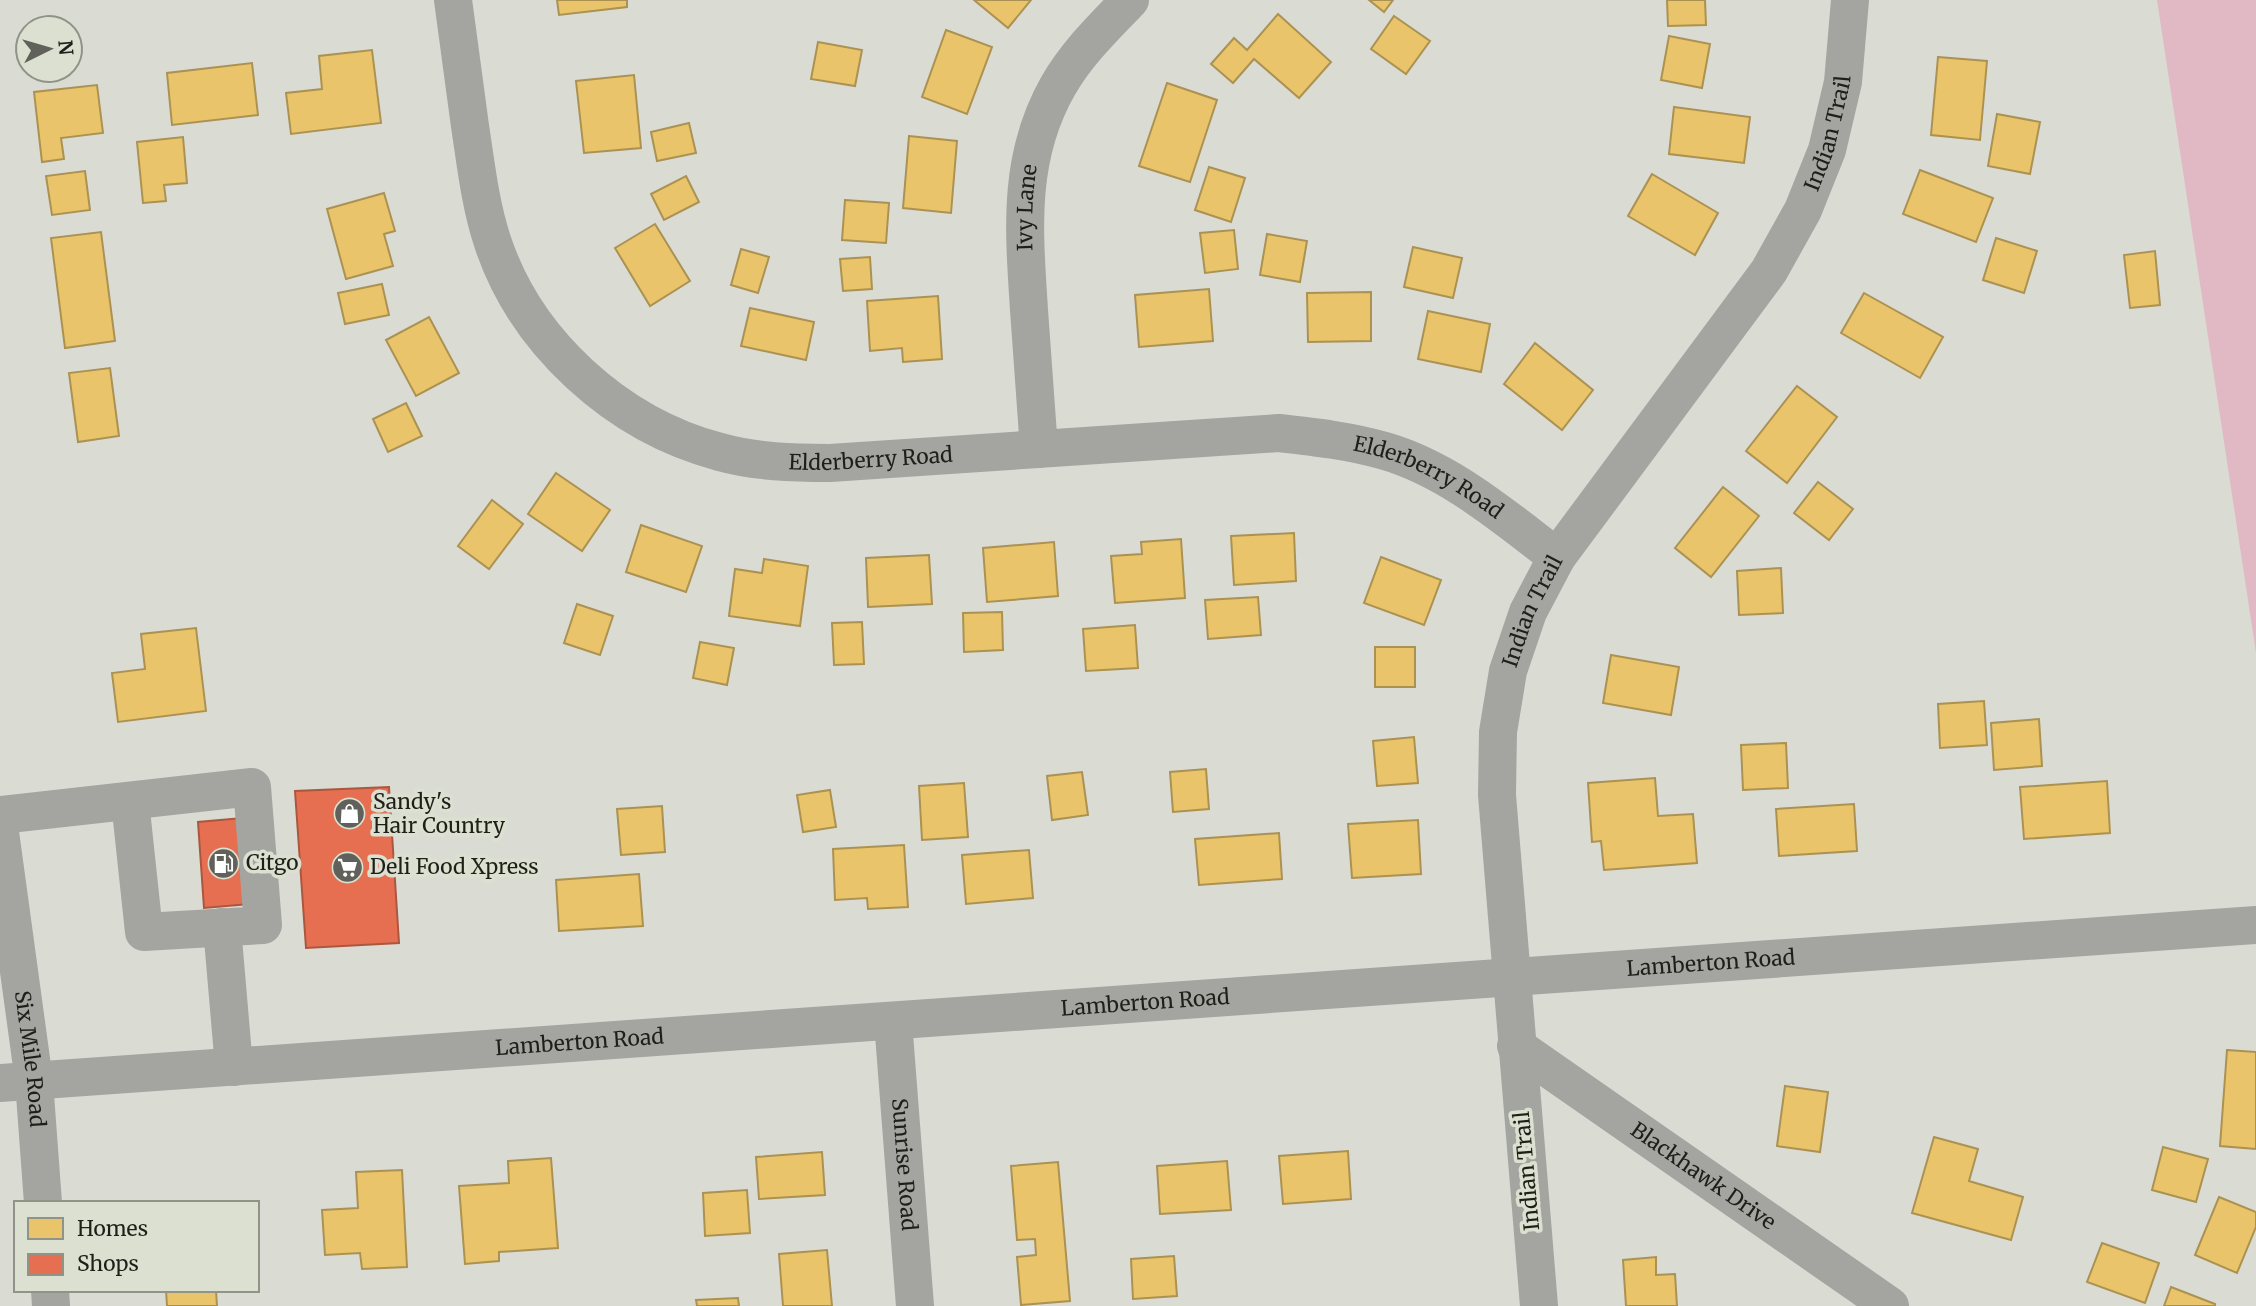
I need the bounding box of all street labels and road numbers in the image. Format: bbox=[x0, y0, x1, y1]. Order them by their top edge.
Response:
street label: Indian Trail bbox=[1798, 74, 1857, 195]
street label: Ivy Lane bbox=[1011, 162, 1043, 251]
street label: Elderberry Road bbox=[1351, 430, 1509, 525]
street label: Elderberry Road bbox=[788, 441, 954, 476]
street label: Indian Trail bbox=[1496, 550, 1569, 671]
street label: Lamberton Road bbox=[1625, 943, 1796, 982]
street label: Lamberton Road bbox=[1060, 983, 1231, 1022]
street label: Six Mile Road bbox=[9, 989, 51, 1129]
street label: Lamberton Road bbox=[494, 1023, 665, 1061]
street label: Sunrise Road bbox=[886, 1097, 923, 1232]
street label: Indian Trail bbox=[1508, 1110, 1545, 1232]
street label: Blackhawk Drive bbox=[1626, 1116, 1781, 1236]

